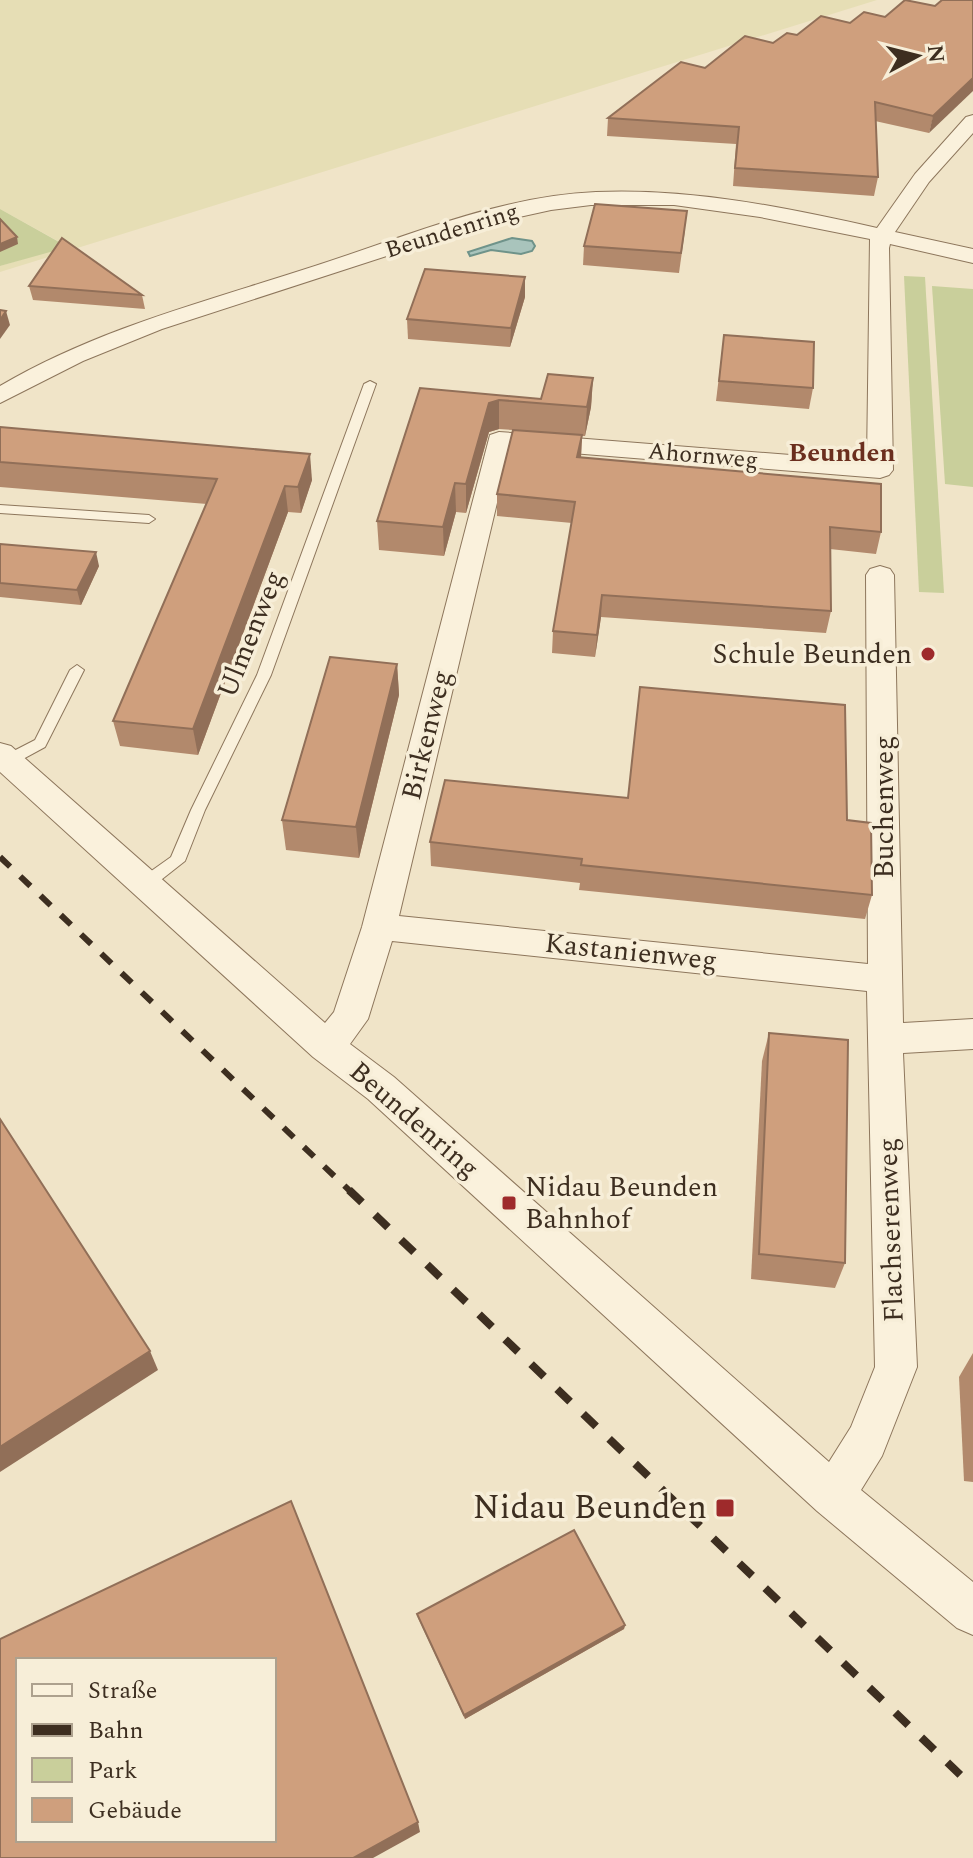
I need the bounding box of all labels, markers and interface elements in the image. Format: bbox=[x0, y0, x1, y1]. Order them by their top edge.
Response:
north arrow bbox=[877, 16, 957, 96]
text: N bbox=[918, 43, 953, 65]
street label: Beundenring bbox=[381, 194, 523, 268]
street label: Ahornweg bbox=[646, 433, 760, 479]
district label: Beunden bbox=[788, 433, 896, 473]
street label: Ulmenweg bbox=[206, 564, 296, 704]
place label: Schule Beunden bbox=[713, 633, 912, 676]
marker: Schule Beunden bbox=[919, 645, 937, 663]
street label: Birkenweg bbox=[390, 665, 464, 805]
street label: Buchenweg bbox=[863, 735, 906, 879]
street label: Kastanienweg bbox=[543, 922, 719, 982]
street label: Beundenring bbox=[339, 1051, 489, 1189]
street label: Flachserenweg bbox=[866, 1137, 916, 1323]
place label: Nidau Beunden Bahnhof bbox=[525, 1166, 718, 1241]
marker: Nidau Beunden Bahnhof bbox=[500, 1194, 518, 1212]
place label: Nidau Beunden bbox=[473, 1482, 707, 1534]
marker: Nidau Beunden bbox=[714, 1497, 736, 1519]
legend bbox=[16, 1658, 276, 1842]
text: Straße bbox=[88, 1673, 157, 1709]
text: Bahn bbox=[88, 1713, 143, 1749]
text: Park bbox=[88, 1753, 138, 1789]
text: Gebäude bbox=[88, 1793, 182, 1829]

